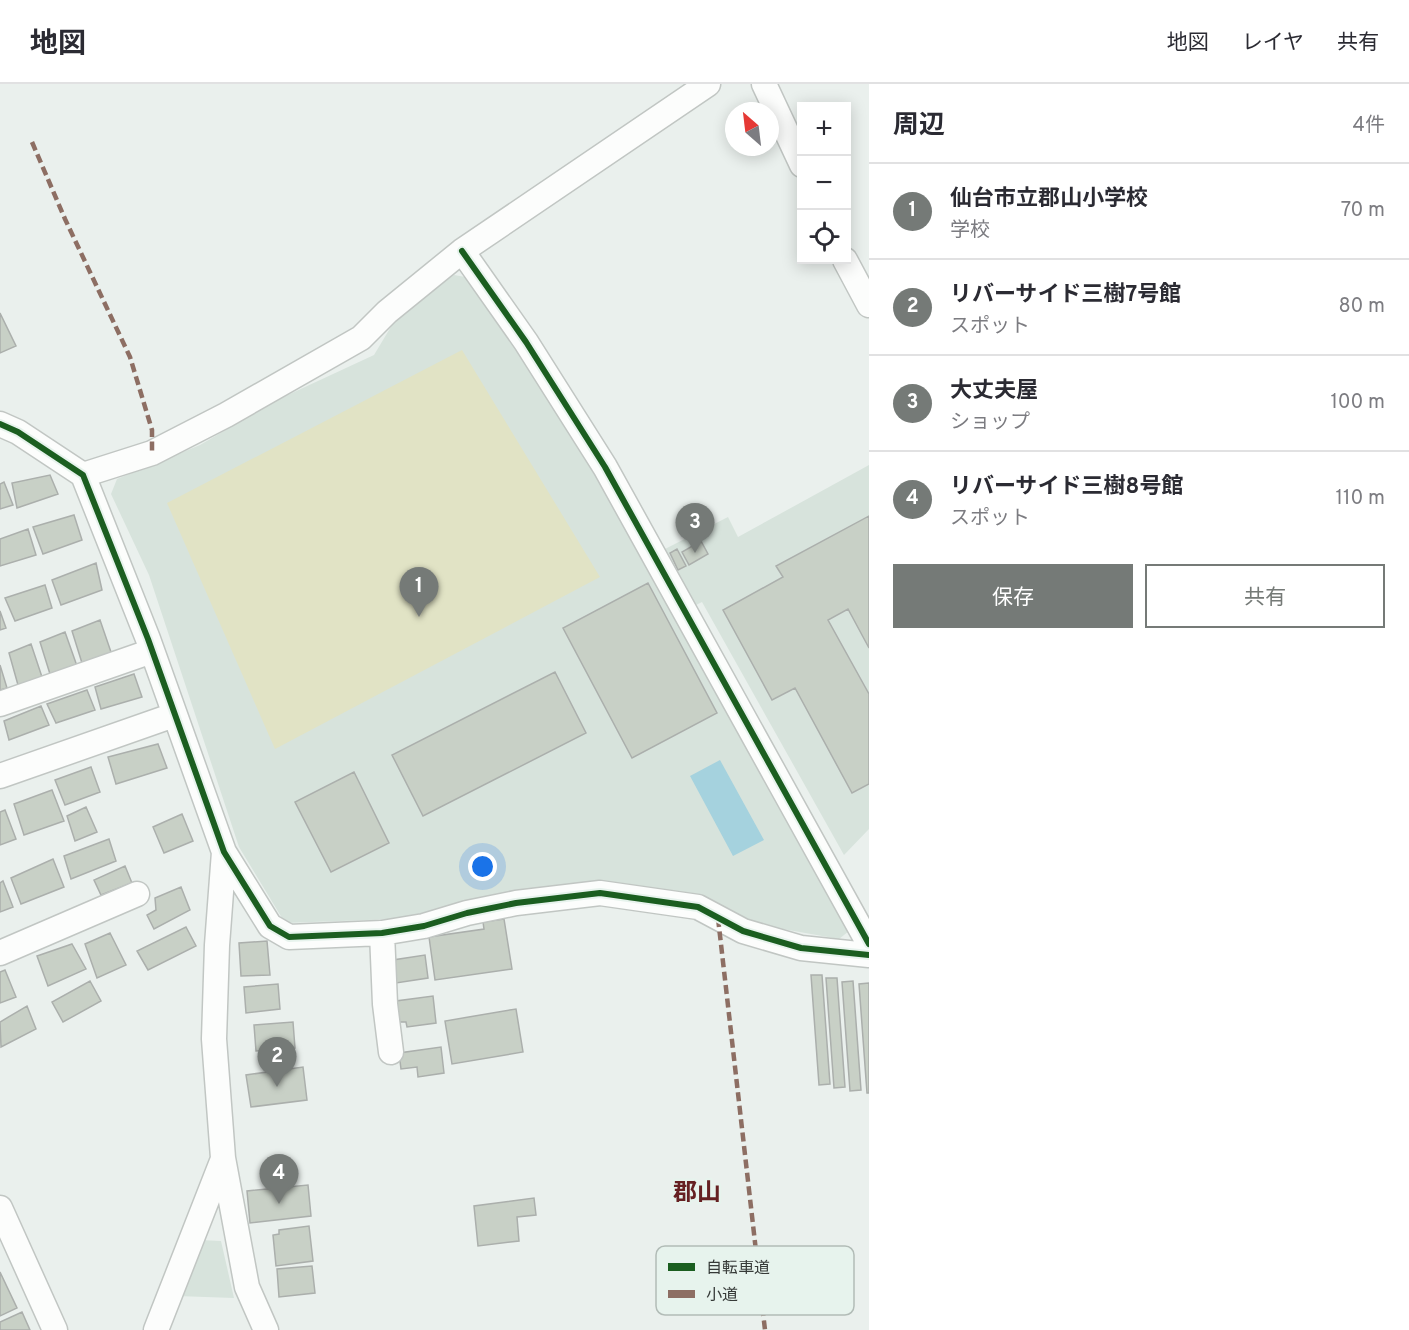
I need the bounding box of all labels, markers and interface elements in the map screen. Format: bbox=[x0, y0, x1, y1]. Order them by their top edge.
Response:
text: 地図 bbox=[30, 27, 86, 63]
text: 地図 bbox=[1167, 30, 1209, 57]
text: レイヤ bbox=[1242, 30, 1304, 57]
text: 共有 bbox=[1337, 30, 1379, 57]
north arrow bbox=[725, 102, 779, 156]
map controls bbox=[797, 102, 851, 264]
button: + bbox=[797, 102, 851, 156]
text: 周辺 bbox=[893, 110, 945, 143]
text: 4件 bbox=[1353, 113, 1385, 139]
button: − bbox=[797, 156, 851, 210]
text: 仙台市立郡山小学校 bbox=[950, 186, 1148, 213]
text: 1 bbox=[909, 198, 917, 224]
text: 70 m bbox=[1341, 198, 1385, 224]
button: locate bbox=[797, 210, 851, 264]
text: 学校 bbox=[950, 218, 990, 244]
text: リバーサイド三樹7号館 bbox=[950, 282, 1181, 309]
text: 2 bbox=[906, 294, 919, 320]
text: 80 m bbox=[1339, 294, 1385, 320]
text: スポット bbox=[950, 314, 1030, 340]
text: 大丈夫屋 bbox=[950, 378, 1038, 405]
text: 3 bbox=[907, 390, 919, 416]
text: 100 m bbox=[1330, 390, 1385, 416]
text: ショップ bbox=[950, 410, 1030, 436]
text: リバーサイド三樹8号館 bbox=[950, 474, 1183, 501]
text: 4 bbox=[906, 486, 919, 512]
text: 110 m bbox=[1336, 486, 1385, 512]
pin: 3 bbox=[676, 504, 714, 553]
text: スポット bbox=[950, 506, 1030, 532]
button: 保存 bbox=[893, 564, 1133, 628]
button: 共有 bbox=[1145, 564, 1385, 628]
pin: 1 bbox=[400, 568, 438, 617]
your location bbox=[468, 852, 497, 881]
pin: 2 bbox=[258, 1038, 296, 1087]
pin: 4 bbox=[260, 1154, 298, 1204]
district label: 郡山 bbox=[673, 1179, 721, 1209]
legend bbox=[656, 1246, 854, 1315]
text: 自転車道 bbox=[706, 1259, 770, 1279]
text: 小道 bbox=[706, 1286, 738, 1306]

